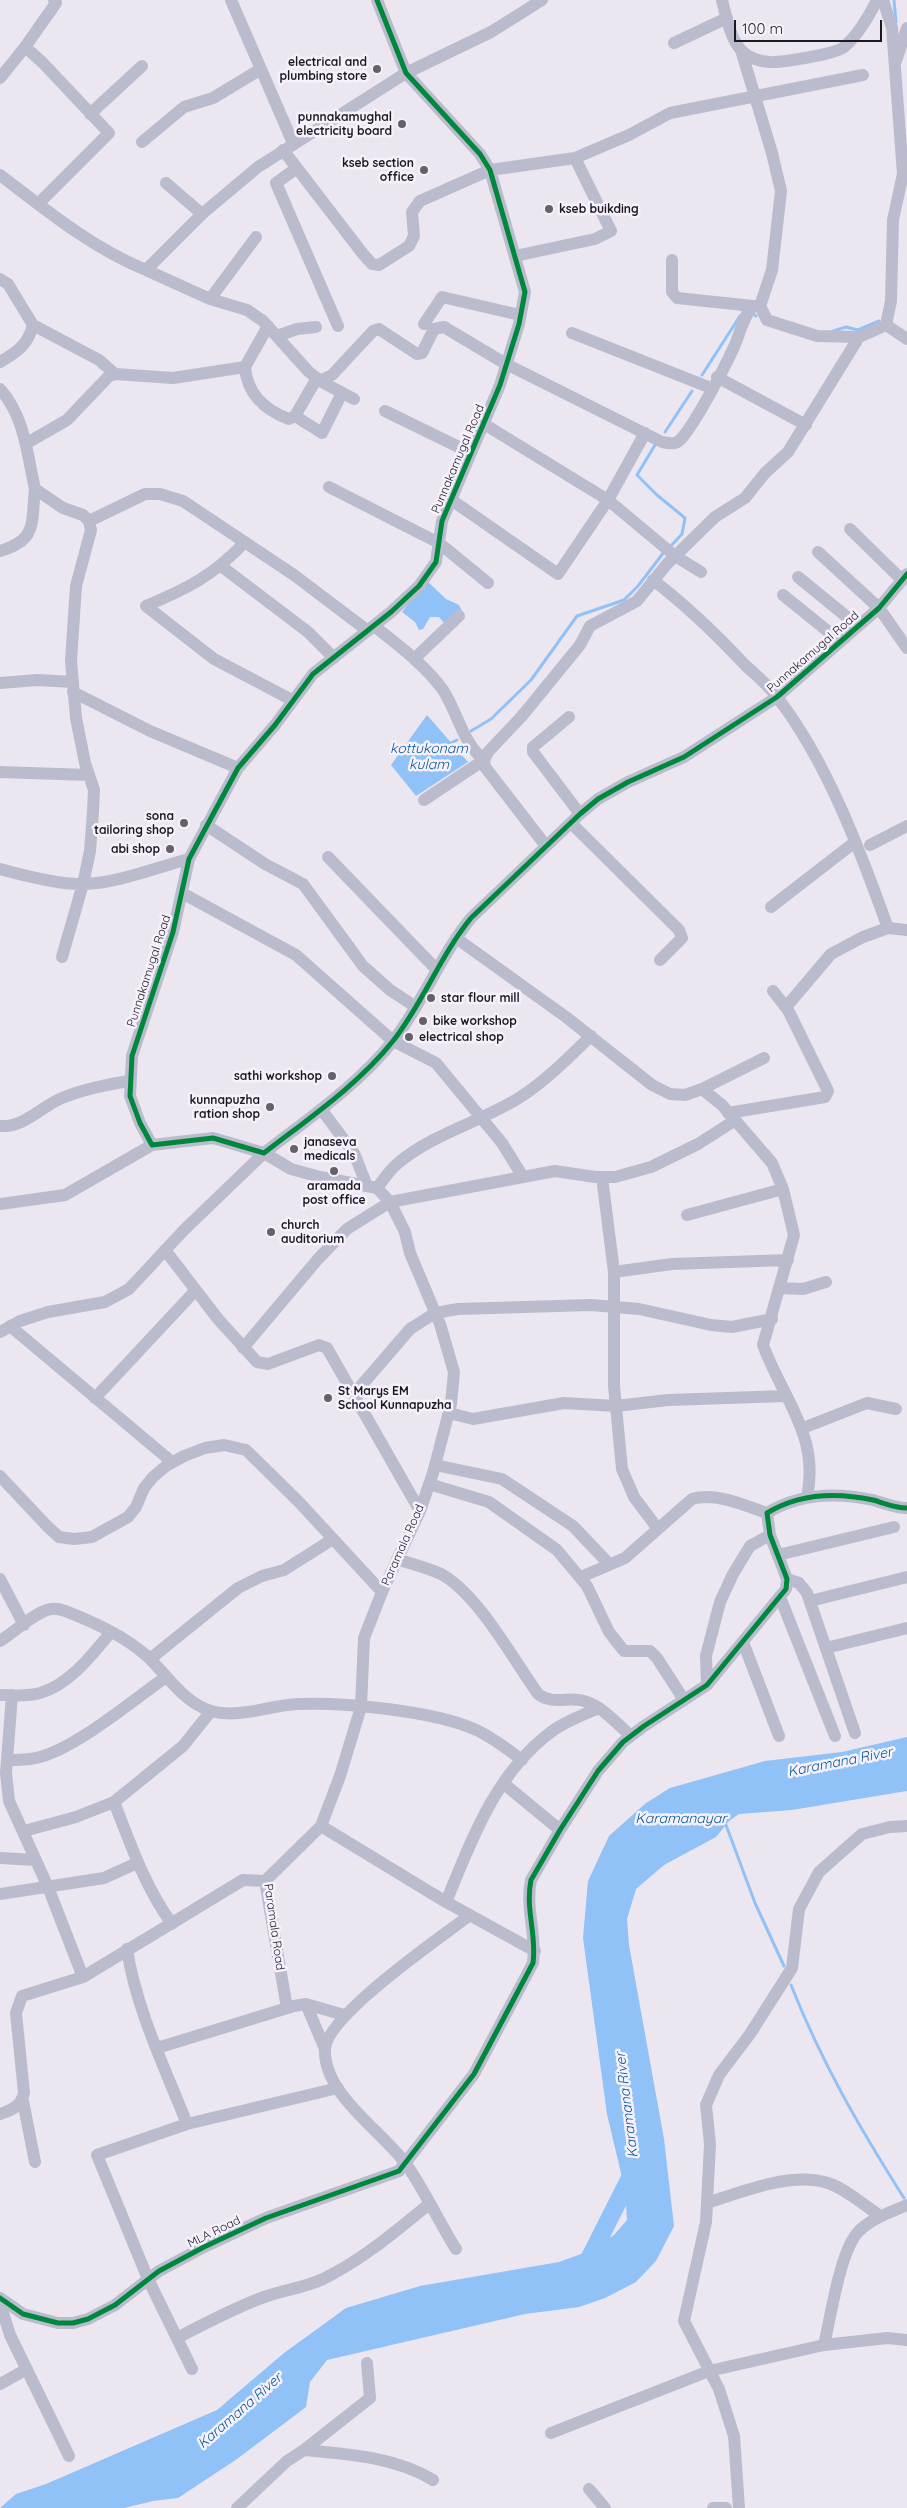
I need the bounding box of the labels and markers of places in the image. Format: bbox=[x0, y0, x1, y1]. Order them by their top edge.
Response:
place label: electrical and plumbing store bbox=[279, 55, 367, 83]
marker: electrical and plumbing store bbox=[371, 63, 383, 75]
place label: punnakamughal electricity board bbox=[296, 110, 392, 138]
marker: punnakamughal electricity board bbox=[396, 118, 408, 130]
place label: kseb section office bbox=[342, 156, 414, 184]
marker: kseb section office bbox=[418, 164, 430, 176]
place label: kseb buikding bbox=[559, 202, 639, 216]
marker: kseb buikding bbox=[543, 203, 555, 215]
place label: sona tailoring shop bbox=[94, 809, 174, 837]
marker: sona tailoring shop bbox=[178, 817, 190, 829]
place label: abi shop bbox=[111, 842, 160, 856]
marker: abi shop bbox=[164, 843, 176, 855]
place label: star flour mill bbox=[441, 991, 520, 1005]
marker: star flour mill bbox=[425, 992, 437, 1004]
place label: bike workshop bbox=[433, 1014, 517, 1028]
marker: bike workshop bbox=[417, 1015, 429, 1027]
place label: electrical shop bbox=[419, 1030, 504, 1044]
marker: electrical shop bbox=[403, 1031, 415, 1043]
place label: sathi workshop bbox=[234, 1069, 322, 1083]
marker: sathi workshop bbox=[326, 1070, 338, 1082]
place label: kunnapuzha ration shop bbox=[189, 1093, 260, 1121]
marker: kunnapuzha ration shop bbox=[264, 1101, 276, 1113]
place label: janaseva medicals bbox=[304, 1135, 357, 1163]
marker: janaseva medicals bbox=[288, 1143, 300, 1155]
marker: aramada post office bbox=[328, 1165, 340, 1177]
place label: aramada post office bbox=[302, 1179, 366, 1207]
place label: church auditorium bbox=[281, 1218, 344, 1246]
marker: church auditorium bbox=[265, 1226, 277, 1238]
place label: St Marys EM School Kunnapuzha bbox=[338, 1384, 452, 1412]
marker: St Marys EM School Kunnapuzha bbox=[322, 1392, 334, 1404]

